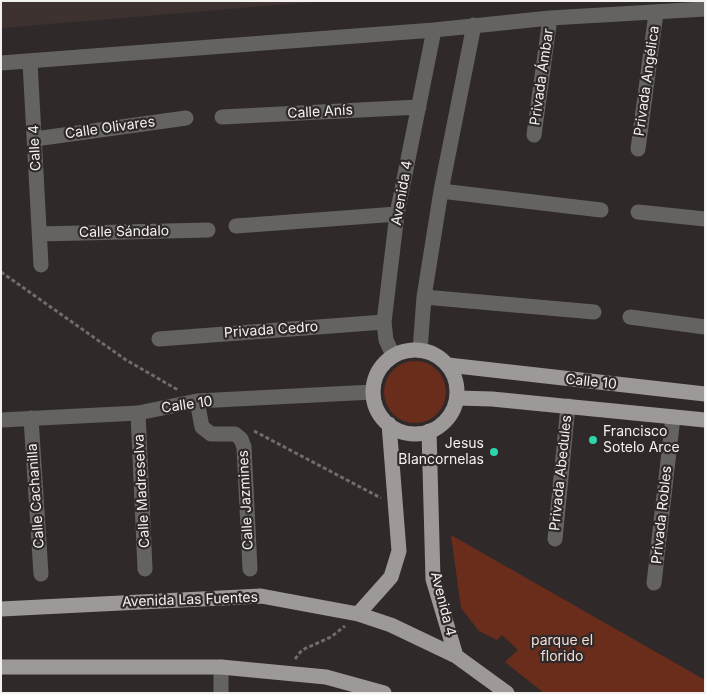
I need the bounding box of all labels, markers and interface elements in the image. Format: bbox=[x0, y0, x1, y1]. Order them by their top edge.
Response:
street label: Privada Angélica bbox=[631, 25, 663, 137]
street label: Privada Ámbar bbox=[527, 27, 557, 127]
street label: Calle Anís bbox=[287, 102, 353, 122]
street label: Calle Olivares bbox=[64, 113, 156, 143]
street label: Calle 4 bbox=[25, 125, 45, 171]
street label: Avenida 4 bbox=[388, 159, 416, 227]
street label: Calle Sándalo bbox=[79, 223, 169, 241]
street label: Privada Cedro bbox=[223, 318, 319, 342]
street label: Calle 10 bbox=[565, 371, 617, 393]
street label: Calle 10 bbox=[160, 393, 214, 417]
street label: Privada Abedules bbox=[547, 414, 575, 532]
place label: Francisco Sotelo Arce bbox=[603, 424, 680, 457]
street label: Calle Madreselva bbox=[131, 434, 153, 548]
marker: Francisco Sotelo Arce bbox=[587, 434, 599, 446]
place label: Jesus Blancornelas bbox=[398, 436, 484, 468]
street label: Calle Cachanilla bbox=[24, 443, 48, 549]
marker: Jesus Blancornelas bbox=[488, 446, 500, 458]
street label: Calle Jazmines bbox=[235, 450, 257, 550]
street label: Privada Robles bbox=[648, 465, 676, 565]
street label: Avenida 4 bbox=[427, 570, 459, 638]
street label: Avenida Las Fuentes bbox=[122, 589, 258, 611]
park label: parque el florido bbox=[531, 633, 593, 666]

